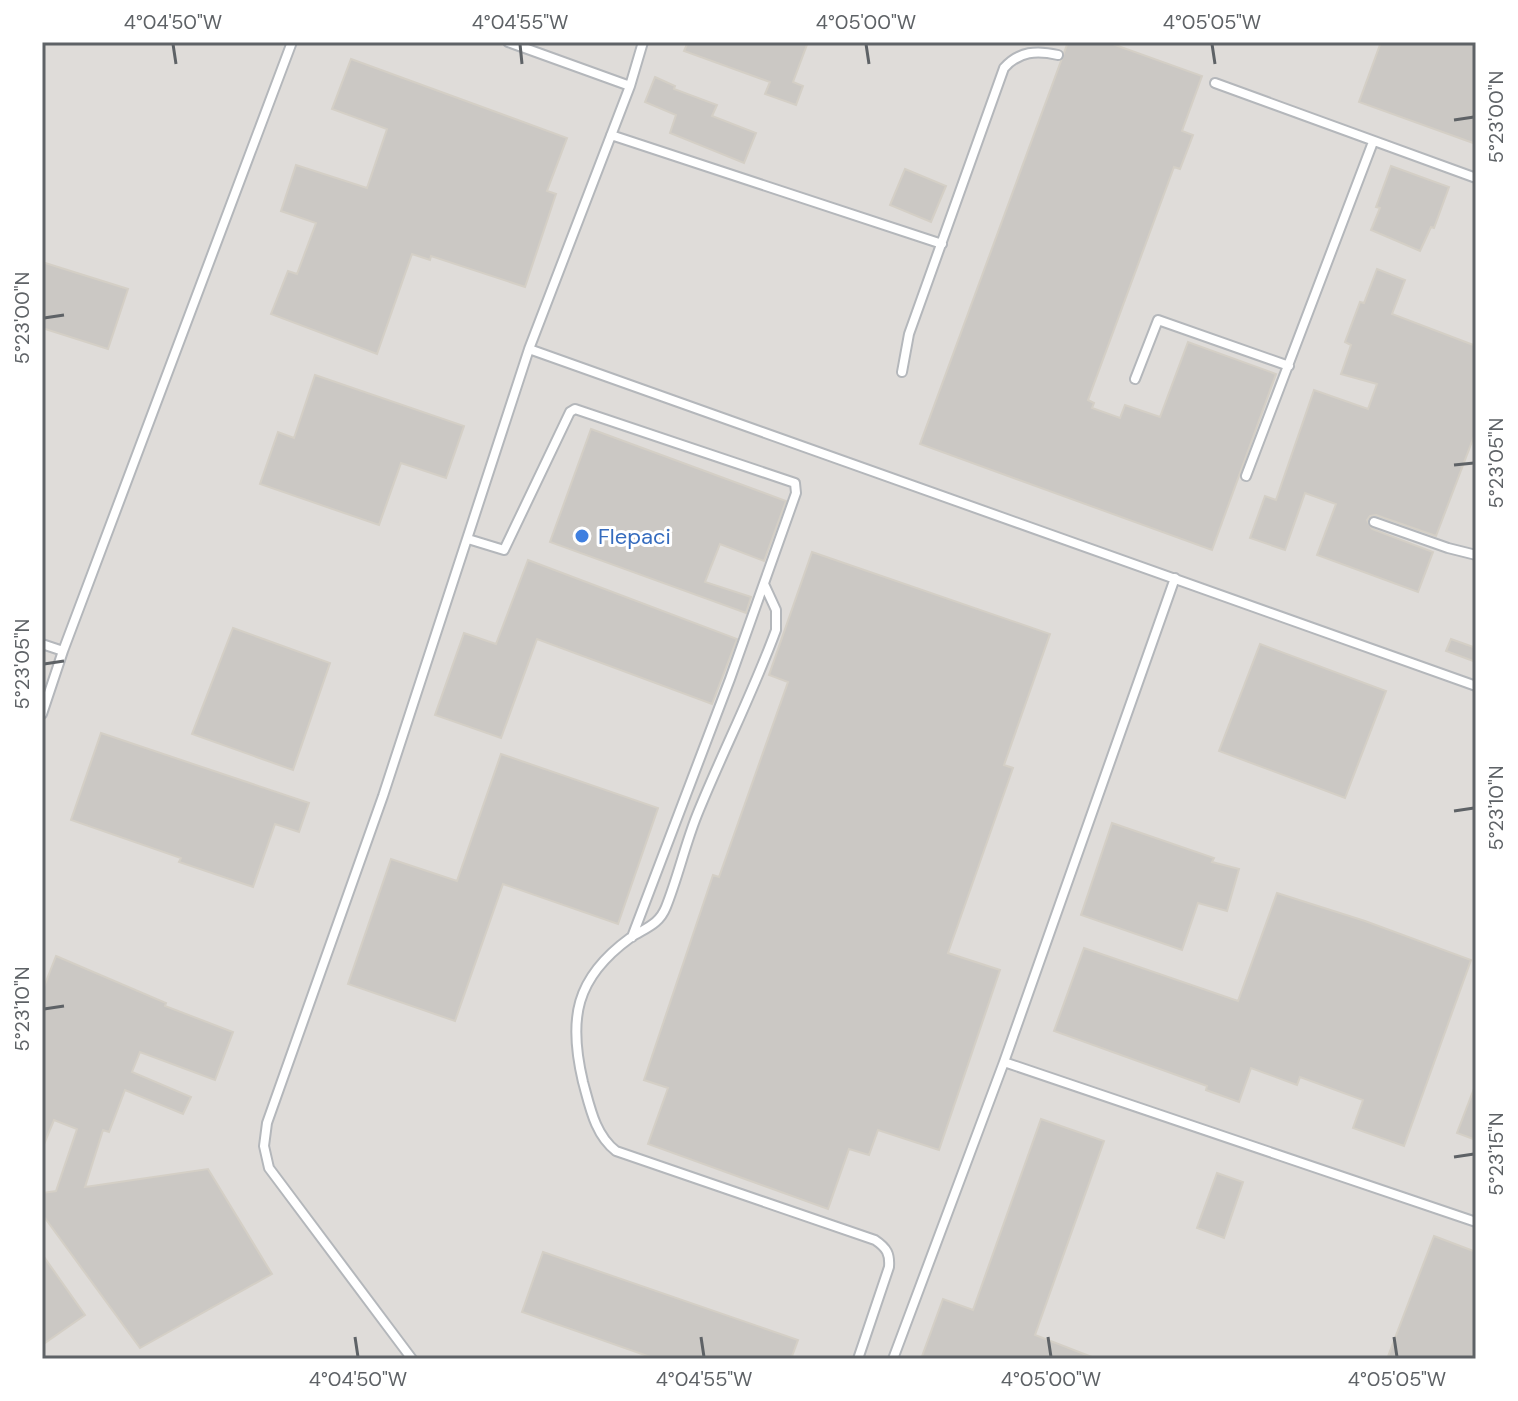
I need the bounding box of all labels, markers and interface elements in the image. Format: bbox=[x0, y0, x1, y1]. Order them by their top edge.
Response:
text: 4°04'50"W bbox=[124, 9, 222, 35]
text: 4°04'55"W bbox=[472, 9, 568, 35]
text: 4°05'00"W bbox=[816, 9, 916, 35]
text: 4°05'05"W bbox=[1163, 9, 1261, 35]
text: 5°23'00"N bbox=[1483, 71, 1509, 163]
text: 5°23'00"N bbox=[9, 272, 35, 364]
text: 5°23'05"N bbox=[1483, 418, 1509, 508]
place label: Flepaci bbox=[598, 522, 671, 551]
marker: Flepaci bbox=[573, 527, 591, 545]
text: 5°23'05"N bbox=[9, 619, 35, 709]
text: 5°23'10"N bbox=[1483, 765, 1509, 851]
text: 5°23'10"N bbox=[9, 966, 35, 1052]
text: 5°23'15"N bbox=[1483, 1112, 1509, 1196]
text: 4°04'50"W bbox=[309, 1366, 407, 1392]
text: 4°04'55"W bbox=[656, 1366, 752, 1392]
text: 4°05'00"W bbox=[1001, 1366, 1101, 1392]
text: 4°05'05"W bbox=[1348, 1366, 1446, 1392]

